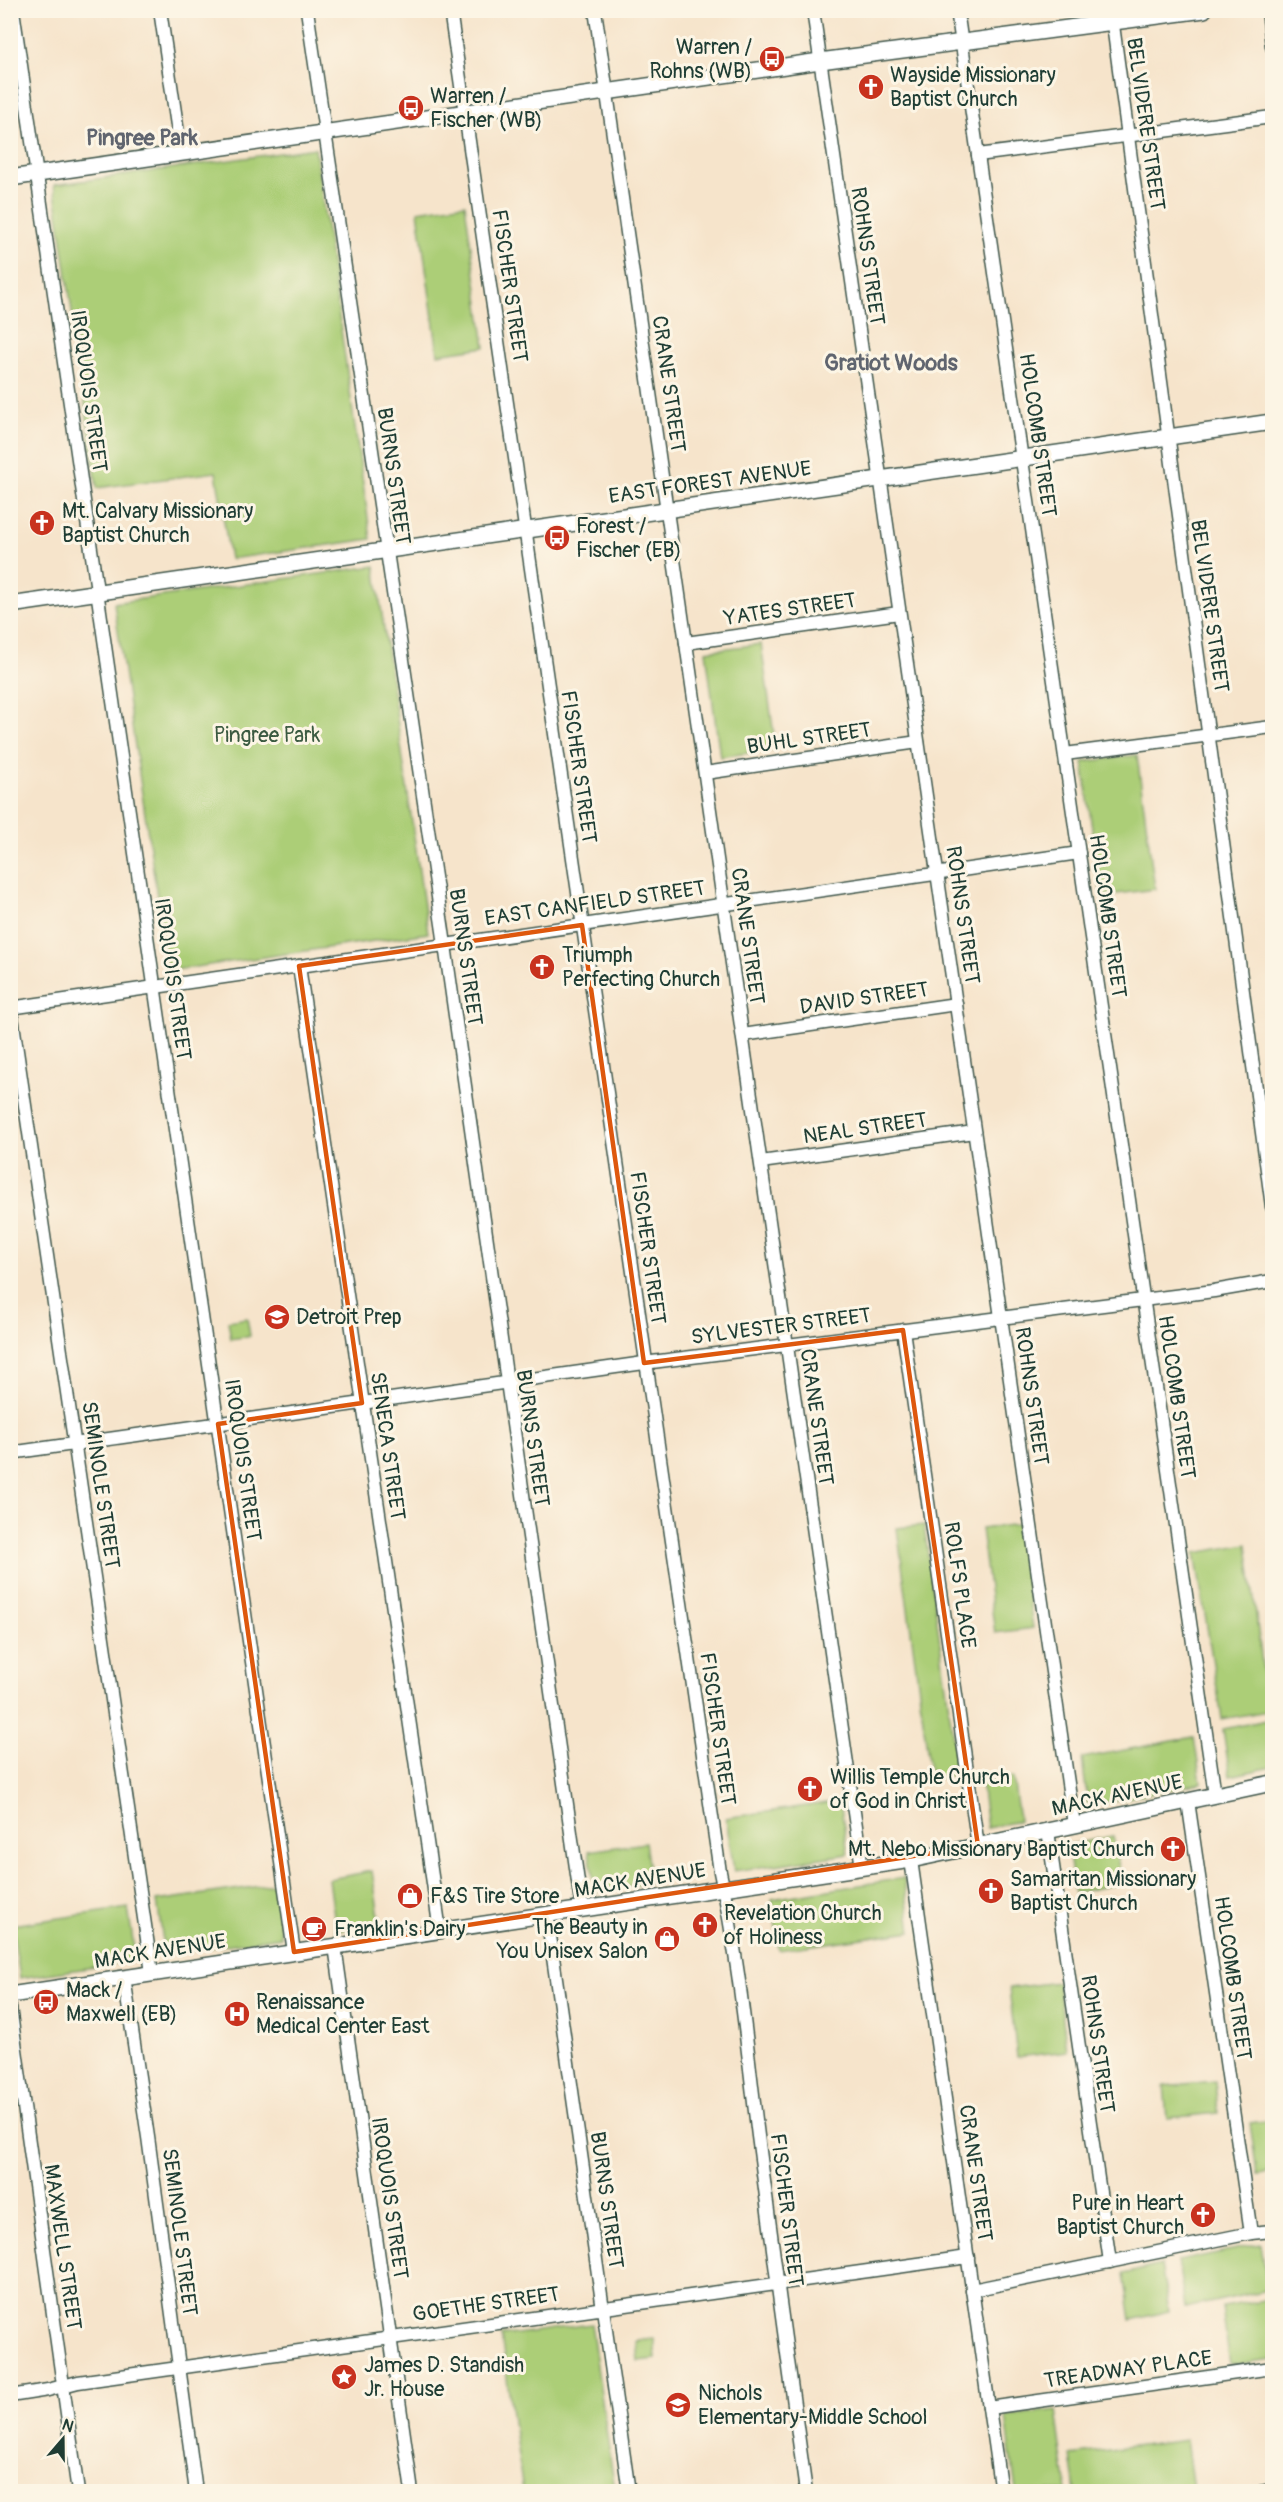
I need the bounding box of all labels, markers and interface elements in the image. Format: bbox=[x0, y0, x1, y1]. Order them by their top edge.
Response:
place label: Warren / Rohns (WB) bbox=[649, 34, 752, 85]
street label: BELVIDERE STREET bbox=[1120, 36, 1171, 213]
bus stop icon: Warren / Rohns (WB) bbox=[757, 44, 787, 74]
place label: Wayside Missionary Baptist Church bbox=[890, 62, 1056, 113]
church icon: Wayside Missionary Baptist Church bbox=[856, 72, 886, 102]
place label: Warren / Fischer (WB) bbox=[430, 83, 543, 134]
bus stop icon: Warren / Fischer (WB) bbox=[396, 93, 426, 123]
district label: Pingree Park bbox=[86, 124, 199, 152]
street label: ROHNS STREET bbox=[844, 185, 891, 327]
street label: FISCHER STREET bbox=[485, 208, 534, 365]
street label: IROQUOIS STREET bbox=[64, 308, 113, 474]
street label: CRANE STREET bbox=[646, 314, 692, 455]
district label: Gratiot Woods bbox=[824, 349, 958, 377]
street label: HOLCOMB STREET bbox=[1013, 351, 1062, 519]
street label: BURNS STREET bbox=[370, 406, 417, 547]
street label: EAST FOREST AVENUE bbox=[607, 455, 813, 510]
place label: Mt. Calvary Missionary Baptist Church bbox=[62, 498, 253, 549]
church icon: Mt. Calvary Missionary Baptist Church bbox=[27, 508, 57, 538]
place label: Forest / Fischer (EB) bbox=[576, 513, 682, 564]
street label: BELVIDERE STREET bbox=[1184, 518, 1235, 695]
bus stop icon: Forest / Fischer (EB) bbox=[542, 523, 572, 553]
street label: YATES STREET bbox=[721, 587, 858, 632]
street label: FISCHER STREET bbox=[554, 689, 603, 846]
street label: BUHL STREET bbox=[745, 716, 873, 761]
park label: Pingree Park bbox=[214, 722, 321, 749]
street label: HOLCOMB STREET bbox=[1083, 832, 1132, 1000]
street label: ROHNS STREET bbox=[939, 844, 986, 986]
street label: CRANE STREET bbox=[725, 866, 771, 1007]
street label: EAST CANFIELD STREET bbox=[483, 875, 707, 932]
street label: BURNS STREET bbox=[442, 887, 489, 1028]
street label: IROQUOIS STREET bbox=[148, 896, 197, 1062]
place label: Triumph Perfecting Church bbox=[562, 942, 720, 993]
church icon: Triumph Perfecting Church bbox=[527, 952, 557, 982]
street label: DAVID STREET bbox=[798, 976, 931, 1021]
street label: NEAL STREET bbox=[801, 1106, 929, 1151]
street label: FISCHER STREET bbox=[623, 1170, 672, 1327]
school or university icon: Detroit Prep bbox=[262, 1302, 292, 1332]
street label: SYLVESTER STREET bbox=[690, 1302, 873, 1351]
place label: Detroit Prep bbox=[296, 1304, 402, 1331]
street label: HOLCOMB STREET bbox=[1152, 1313, 1201, 1481]
street label: ROHNS STREET bbox=[1008, 1325, 1055, 1467]
street label: CRANE STREET bbox=[794, 1347, 840, 1488]
street label: BURNS STREET bbox=[509, 1368, 556, 1509]
street label: SENECA STREET bbox=[364, 1370, 411, 1522]
street label: IROQUOIS STREET bbox=[218, 1377, 267, 1543]
street label: SEMINOLE STREET bbox=[75, 1400, 126, 1571]
street label: ROLFS PLACE bbox=[937, 1520, 982, 1650]
street label: FISCHER STREET bbox=[693, 1651, 742, 1808]
place label: Willis Temple Church of God in Christ bbox=[830, 1764, 1010, 1815]
street label: MACK AVENUE bbox=[1049, 1768, 1185, 1822]
church icon: Willis Temple Church of God in Christ bbox=[795, 1774, 825, 1804]
church icon: Mt. Nebo Missionary Baptist Church bbox=[1158, 1834, 1188, 1864]
place label: Mt. Nebo Missionary Baptist Church bbox=[848, 1836, 1154, 1863]
street label: MACK AVENUE bbox=[572, 1857, 708, 1904]
place label: Samaritan Missionary Baptist Church bbox=[1010, 1866, 1196, 1917]
church icon: Samaritan Missionary Baptist Church bbox=[976, 1876, 1006, 1906]
shop icon: F&S Tire Store bbox=[395, 1881, 425, 1911]
place label: F&S Tire Store bbox=[430, 1883, 560, 1910]
street label: HOLCOMB STREET bbox=[1208, 1894, 1257, 2062]
place label: Revelation Church of Holiness bbox=[724, 1900, 882, 1951]
church icon: Revelation Church of Holiness bbox=[690, 1910, 720, 1940]
cafe icon: Franklin's Dairy bbox=[299, 1914, 329, 1944]
place label: The Beauty in You Unisex Salon bbox=[496, 1914, 648, 1965]
place label: Franklin's Dairy bbox=[334, 1916, 466, 1943]
shop icon: The Beauty in You Unisex Salon bbox=[652, 1924, 682, 1954]
street label: MACK AVENUE bbox=[92, 1928, 228, 1975]
street label: ROHNS STREET bbox=[1074, 1973, 1121, 2115]
place label: Mack / Maxwell (EB) bbox=[66, 1977, 177, 2028]
bus stop icon: Mack / Maxwell (EB) bbox=[31, 1987, 61, 2017]
place label: Renaissance Medical Center East bbox=[256, 1989, 430, 2040]
hospital icon: Renaissance Medical Center East bbox=[222, 1999, 252, 2029]
street label: CRANE STREET bbox=[953, 2103, 999, 2244]
street label: IROQUOIS STREET bbox=[365, 2115, 414, 2281]
street label: BURNS STREET bbox=[583, 2130, 630, 2271]
street label: FISCHER STREET bbox=[764, 2132, 809, 2289]
street label: SEMINOLE STREET bbox=[156, 2147, 203, 2318]
street label: MAXWELL STREET bbox=[37, 2162, 88, 2332]
place label: Pure in Heart Baptist Church bbox=[1056, 2190, 1185, 2241]
church icon: Pure in Heart Baptist Church bbox=[1188, 2200, 1218, 2230]
street label: GOETHE STREET bbox=[411, 2281, 562, 2328]
street label: TREADWAY PLACE bbox=[1042, 2344, 1214, 2395]
place label: James D. Standish Jr. House bbox=[364, 2352, 524, 2403]
place icon: James D. Standish Jr. House bbox=[329, 2362, 359, 2392]
place label: Nichols Elementary-Middle School bbox=[698, 2380, 928, 2431]
school or university icon: Nichols Elementary-Middle School bbox=[663, 2390, 693, 2420]
north arrow bbox=[33, 2409, 93, 2469]
text: N bbox=[59, 2415, 76, 2437]

